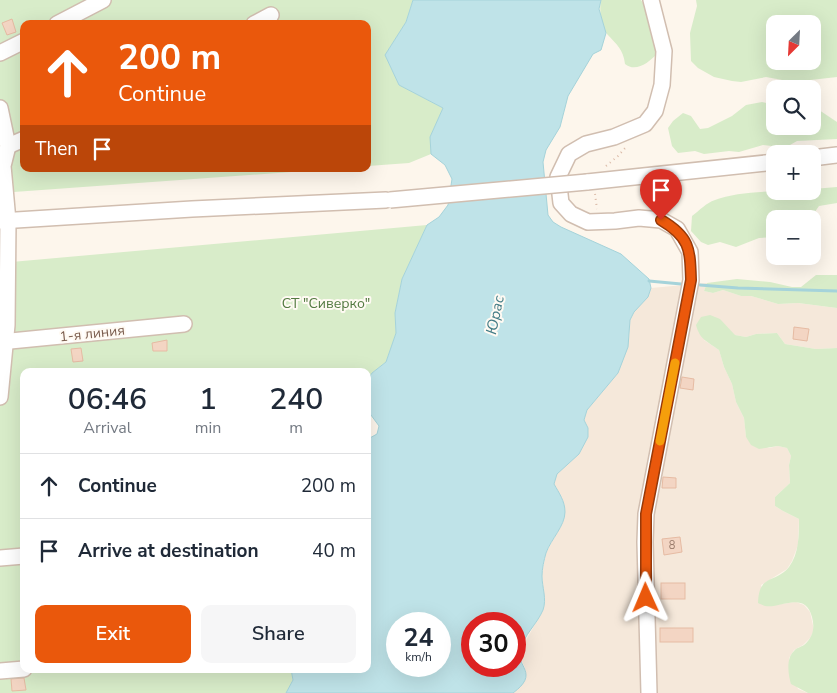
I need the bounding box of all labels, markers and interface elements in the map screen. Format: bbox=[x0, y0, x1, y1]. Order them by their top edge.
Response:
north arrow bbox=[766, 15, 821, 70]
map controls bbox=[766, 15, 821, 265]
text: 200 m bbox=[118, 34, 221, 81]
icon: ahead bbox=[35, 40, 100, 105]
text: Continue bbox=[118, 79, 206, 109]
button: search bbox=[766, 80, 821, 135]
icon: arrive bbox=[88, 135, 116, 163]
text: Then bbox=[35, 136, 78, 162]
button: + bbox=[766, 145, 821, 200]
pin bbox=[640, 169, 682, 220]
icon: arrive bbox=[647, 176, 675, 204]
button: − bbox=[766, 210, 821, 265]
water label: Юрас bbox=[481, 293, 509, 336]
park label: СТ "Сиверко" bbox=[282, 294, 370, 313]
street label: 1-я линия bbox=[58, 321, 126, 346]
text: 06:46 bbox=[68, 379, 147, 420]
text: 1 bbox=[199, 379, 217, 420]
text: 240 bbox=[269, 379, 323, 420]
text: Arrival bbox=[83, 417, 131, 439]
text: min bbox=[195, 417, 221, 439]
text: m bbox=[289, 417, 303, 439]
icon: ahead bbox=[35, 472, 63, 500]
text: Continue bbox=[78, 473, 157, 499]
text: 200 m bbox=[301, 473, 356, 499]
icon: arrive bbox=[35, 537, 63, 565]
text: Arrive at destination bbox=[78, 538, 259, 564]
text: 40 m bbox=[312, 538, 356, 564]
house number: 8 bbox=[669, 538, 676, 553]
position arrow bbox=[619, 571, 671, 623]
button: Exit bbox=[35, 605, 191, 663]
button: Share bbox=[201, 605, 356, 663]
speed limit sign: 30 bbox=[461, 612, 526, 677]
text: 24 bbox=[403, 621, 434, 655]
text: km/h bbox=[405, 649, 432, 665]

